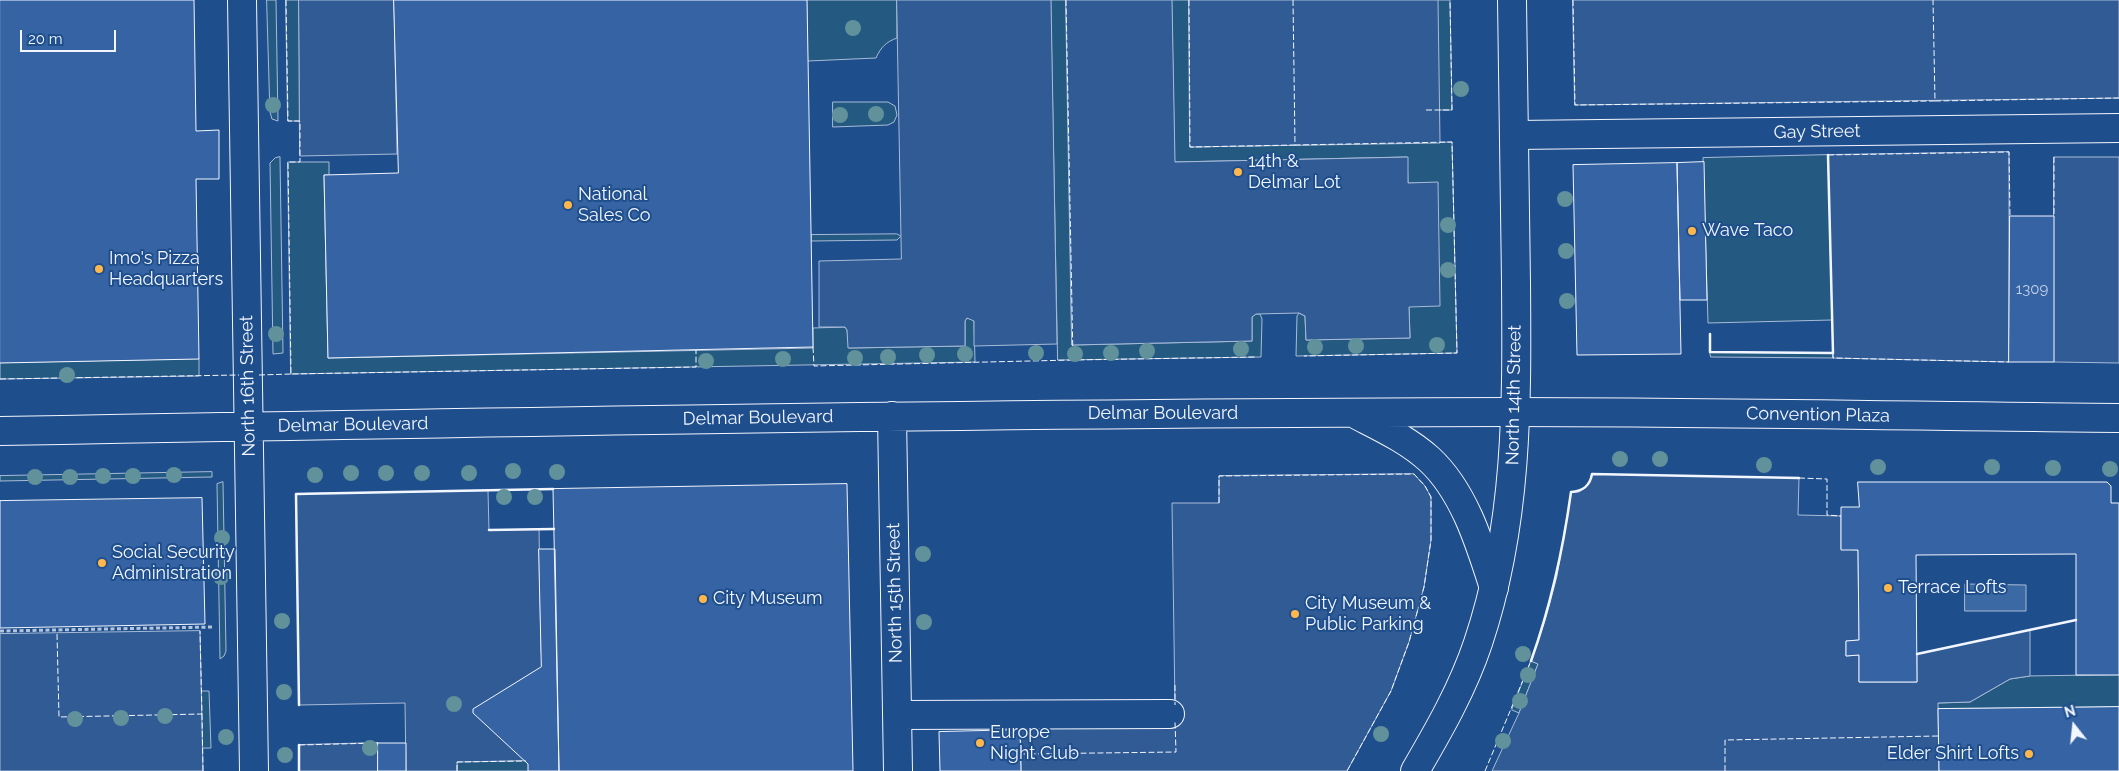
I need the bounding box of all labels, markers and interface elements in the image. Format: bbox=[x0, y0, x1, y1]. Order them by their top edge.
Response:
scale bar bbox=[22, 20, 119, 52]
text: 20 m bbox=[28, 30, 63, 48]
street label: Gay Street bbox=[1773, 120, 1861, 144]
place label: 14th & Delmar Lot bbox=[1248, 151, 1340, 193]
marker: 14th & Delmar Lot bbox=[1232, 166, 1244, 178]
place label: National Sales Co bbox=[578, 184, 651, 226]
marker: National Sales Co bbox=[562, 199, 574, 211]
place label: Wave Taco bbox=[1702, 220, 1793, 242]
marker: Wave Taco bbox=[1686, 225, 1698, 237]
place label: Imo's Pizza Headquarters bbox=[109, 248, 223, 290]
marker: Imo's Pizza Headquarters bbox=[93, 263, 105, 275]
house number: 1309 bbox=[2016, 280, 2048, 298]
street label: North 16th Street bbox=[236, 315, 260, 457]
street label: North 14th Street bbox=[1502, 325, 1526, 465]
street label: Delmar Boulevard bbox=[1088, 403, 1238, 425]
street label: Convention Plaza bbox=[1746, 403, 1890, 427]
street label: Delmar Boulevard bbox=[683, 406, 833, 430]
street label: Delmar Boulevard bbox=[278, 413, 428, 437]
street label: North 15th Street bbox=[883, 523, 907, 663]
place label: Social Security Administration bbox=[112, 542, 235, 584]
marker: Social Security Administration bbox=[96, 557, 108, 569]
place label: Terrace Lofts bbox=[1898, 577, 2006, 599]
marker: Terrace Lofts bbox=[1882, 582, 1894, 594]
place label: City Museum bbox=[713, 588, 823, 610]
marker: City Museum bbox=[697, 593, 709, 605]
place label: City Museum & Public Parking bbox=[1305, 593, 1431, 636]
marker: City Museum & Public Parking bbox=[1289, 608, 1301, 620]
north arrow bbox=[2049, 701, 2099, 751]
text: N bbox=[2063, 702, 2077, 721]
place label: Europe Night Club bbox=[990, 722, 1079, 764]
marker: Europe Night Club bbox=[974, 737, 986, 749]
place label: Elder Shirt Lofts bbox=[1887, 743, 2019, 765]
marker: Elder Shirt Lofts bbox=[2023, 748, 2035, 760]

